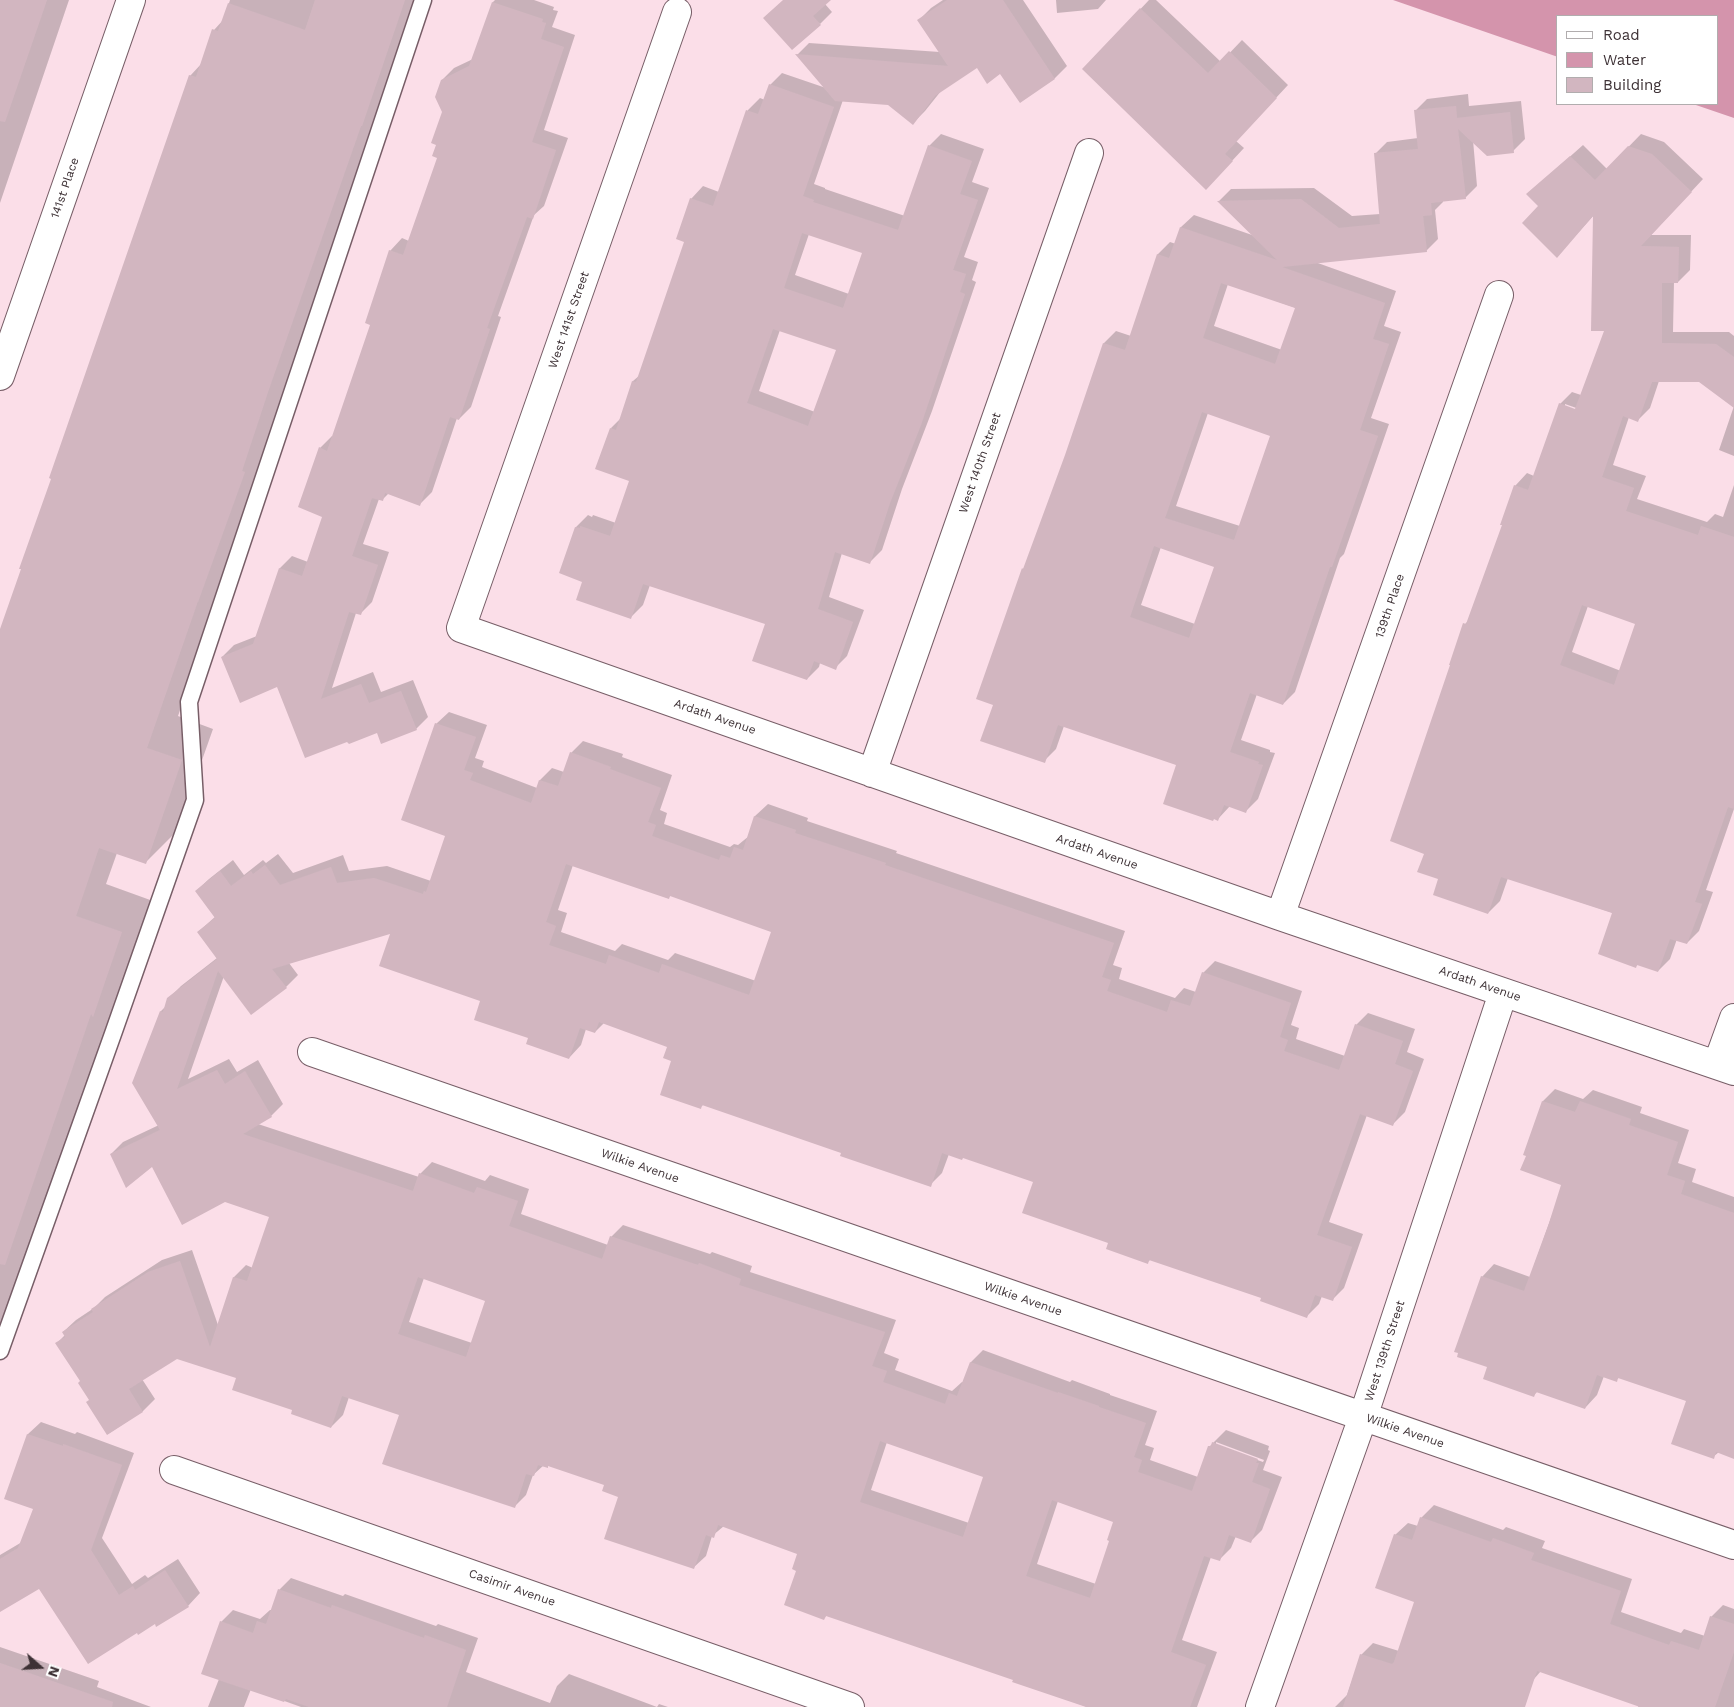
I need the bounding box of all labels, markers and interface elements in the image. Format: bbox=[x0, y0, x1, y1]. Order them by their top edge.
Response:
legend bbox=[1556, 15, 1719, 105]
text: Road bbox=[1603, 26, 1640, 44]
text: Water bbox=[1603, 51, 1646, 69]
text: Building bbox=[1603, 76, 1661, 94]
street label: 141st Place bbox=[48, 156, 82, 220]
street label: West 141st Street bbox=[546, 270, 592, 370]
street label: West 140th Street bbox=[956, 411, 1004, 515]
street label: 139th Place bbox=[1372, 572, 1408, 640]
street label: Ardath Avenue bbox=[672, 696, 758, 738]
street label: Ardath Avenue bbox=[1054, 831, 1140, 873]
street label: Ardath Avenue bbox=[1437, 963, 1523, 1005]
street label: Wilkie Avenue bbox=[599, 1146, 681, 1186]
street label: Wilkie Avenue bbox=[982, 1279, 1064, 1319]
street label: West 139th Street bbox=[1362, 1299, 1408, 1403]
street label: Wilkie Avenue bbox=[1364, 1411, 1446, 1451]
street label: Casimir Avenue bbox=[467, 1566, 557, 1610]
north arrow bbox=[15, 1642, 65, 1692]
text: N bbox=[45, 1664, 63, 1679]

